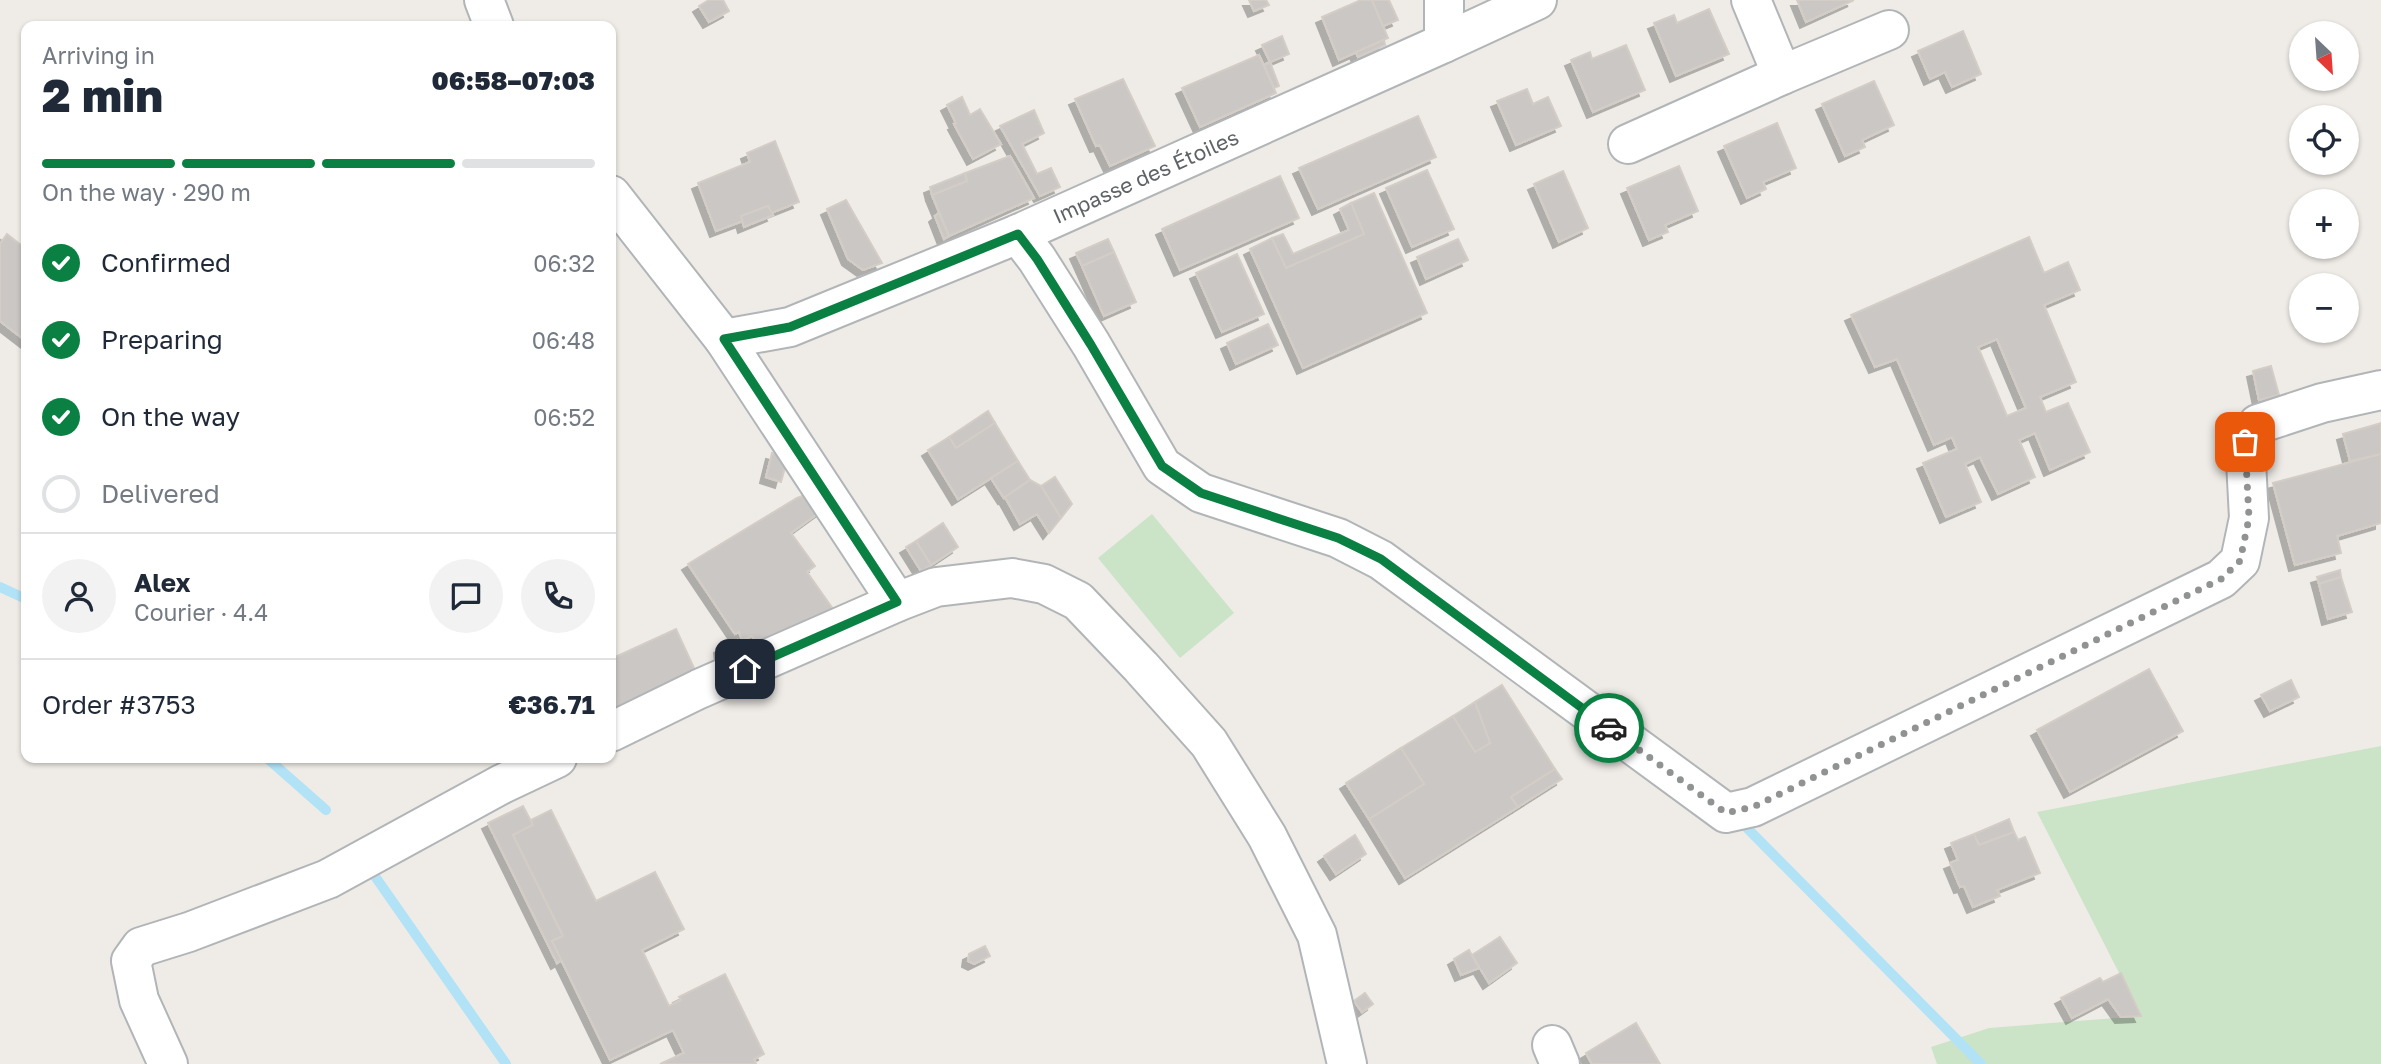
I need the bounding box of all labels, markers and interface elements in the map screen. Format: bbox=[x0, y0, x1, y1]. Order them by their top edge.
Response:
north arrow bbox=[2289, 21, 2359, 91]
map controls bbox=[2289, 21, 2359, 343]
text: Arriving in bbox=[42, 41, 155, 69]
text: 06:58–07:03 bbox=[432, 65, 595, 96]
text: 2 min bbox=[42, 67, 163, 122]
button: locate bbox=[2289, 105, 2359, 175]
street label: Impasse des Étoiles bbox=[1049, 123, 1242, 229]
text: On the way · 290 m bbox=[42, 178, 251, 206]
button: + bbox=[2289, 189, 2359, 259]
icon: check bbox=[42, 244, 80, 282]
text: Confirmed bbox=[101, 247, 231, 278]
text: 06:32 bbox=[533, 249, 595, 277]
button: − bbox=[2289, 273, 2359, 343]
icon: check bbox=[42, 321, 80, 359]
text: Preparing bbox=[101, 324, 223, 355]
text: 06:48 bbox=[532, 326, 595, 354]
icon: check bbox=[42, 398, 80, 436]
text: On the way bbox=[101, 401, 240, 432]
text: 06:52 bbox=[533, 403, 595, 431]
pin bbox=[2215, 412, 2275, 472]
icon: bag bbox=[2226, 423, 2264, 461]
text: Delivered bbox=[101, 478, 220, 509]
button: person bbox=[42, 559, 116, 633]
button: chat bbox=[429, 559, 503, 633]
button: phone bbox=[521, 559, 595, 633]
text: Alex bbox=[134, 567, 191, 598]
text: Courier · 4.4 bbox=[134, 598, 268, 626]
pin bbox=[715, 639, 775, 699]
icon: home bbox=[726, 650, 764, 688]
text: Order #3753 bbox=[42, 689, 196, 720]
text: €36.71 bbox=[508, 689, 595, 720]
courier bbox=[1574, 693, 1644, 763]
icon: car bbox=[1590, 709, 1628, 747]

